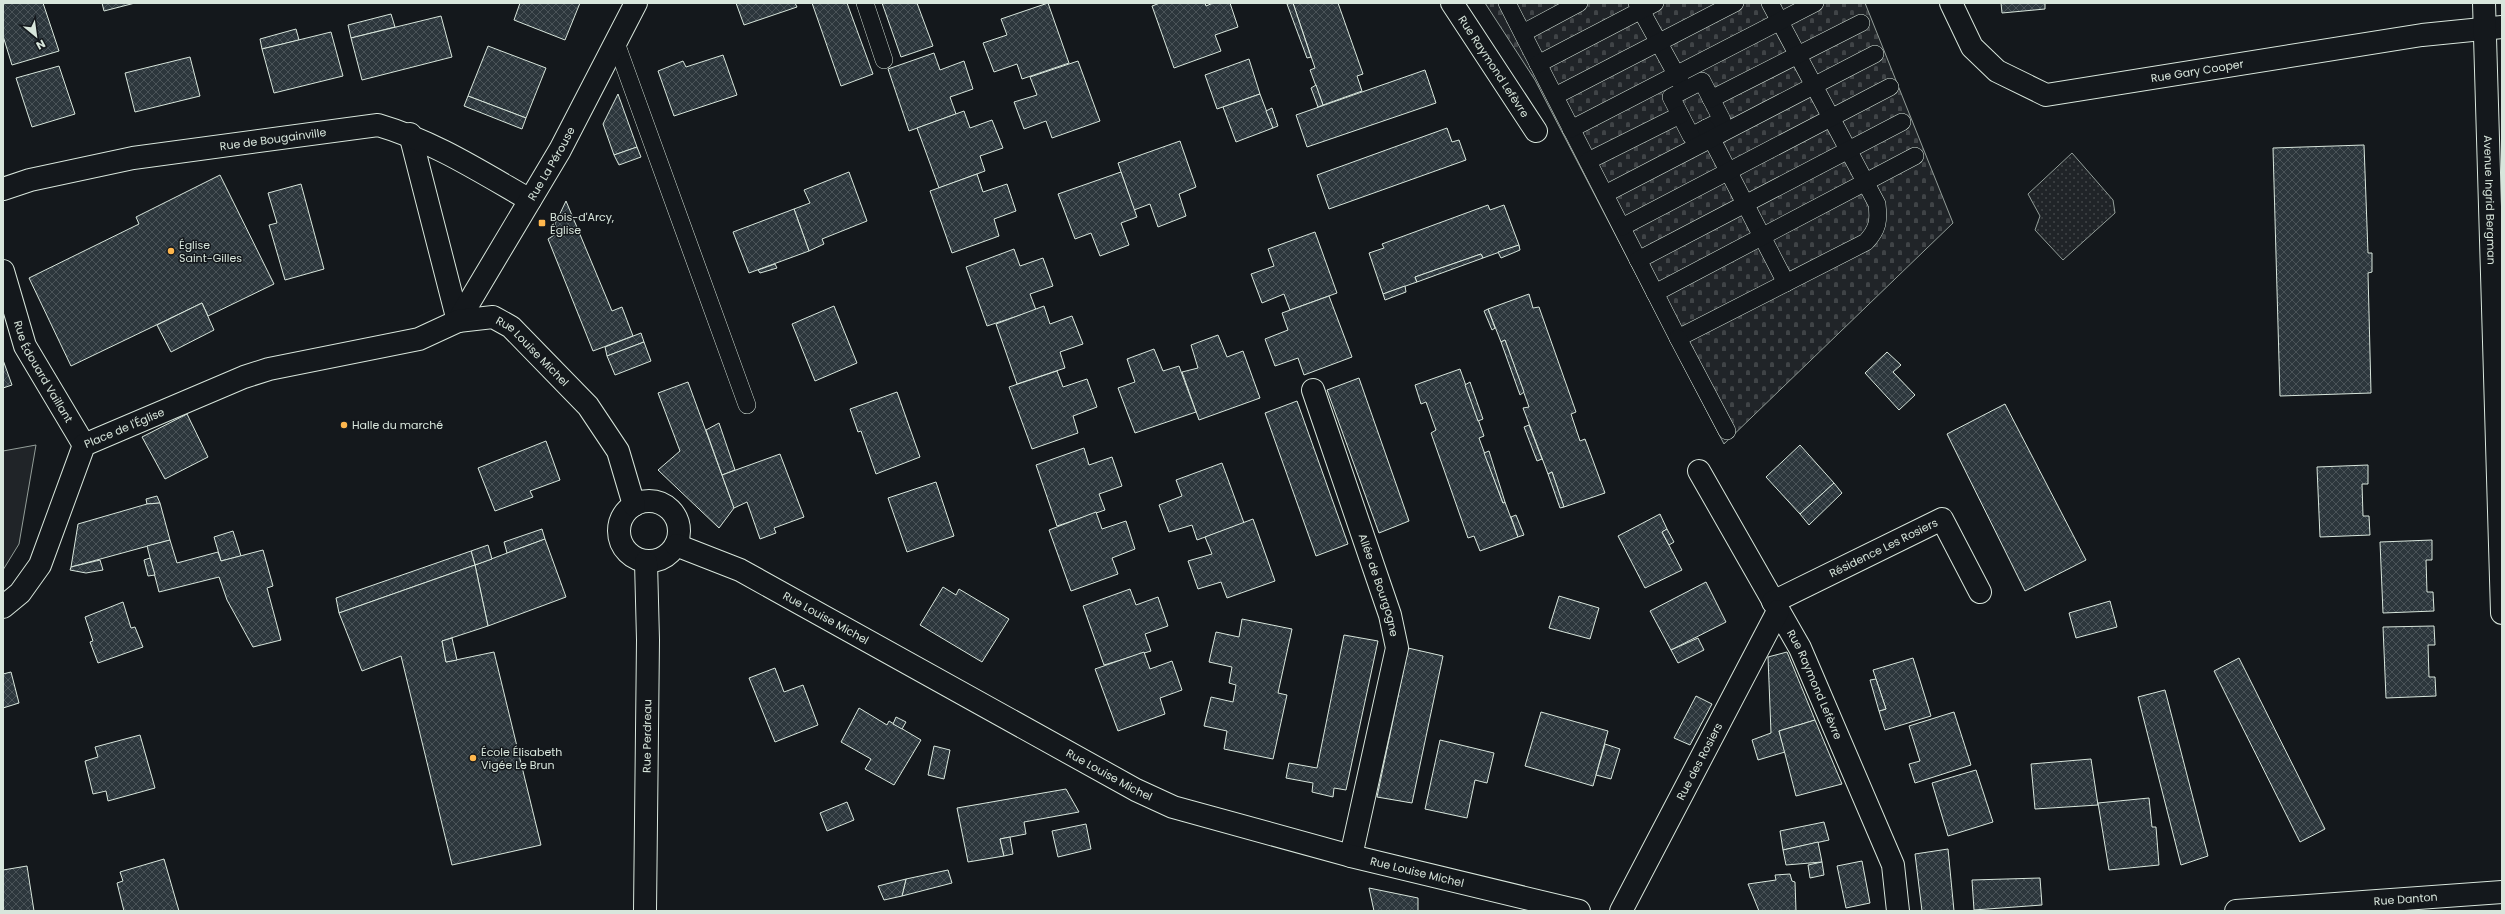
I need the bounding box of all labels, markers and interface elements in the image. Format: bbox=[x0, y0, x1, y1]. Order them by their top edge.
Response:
street label: Rue Raymond Lefèvre bbox=[1454, 12, 1533, 121]
north arrow bbox=[16, 16, 56, 56]
text: N bbox=[33, 36, 48, 54]
street label: Rue Gary Cooper bbox=[2150, 56, 2245, 86]
street label: Rue de Bougainville bbox=[219, 124, 327, 154]
street label: Rue La Pérouse bbox=[524, 124, 579, 203]
street label: Avenue Ingrid Bergman bbox=[2480, 135, 2500, 265]
place label: Bois-d'Arcy, Église bbox=[550, 209, 614, 238]
marker: Bois-d'Arcy, Église bbox=[537, 218, 547, 228]
place label: Église Saint-Gilles bbox=[179, 237, 242, 266]
marker: Église Saint-Gilles bbox=[166, 246, 176, 256]
street label: Rue Louise Michel bbox=[493, 312, 573, 390]
street label: Rue Édouard Vaillant bbox=[10, 319, 77, 426]
street label: Place de l'Église bbox=[82, 404, 167, 452]
place label: Halle du marché bbox=[352, 417, 443, 433]
marker: Halle du marché bbox=[339, 420, 349, 430]
street label: Résidence Les Rosiers bbox=[1826, 514, 1941, 581]
street label: Allée de Bourgogne bbox=[1355, 532, 1402, 638]
street label: Rue Louise Michel bbox=[780, 587, 872, 648]
street label: Rue Raymond Lefèvre bbox=[1783, 626, 1846, 742]
street label: Rue Perdreau bbox=[639, 699, 655, 773]
street label: Rue des Rosiers bbox=[1672, 720, 1726, 803]
place label: École Élisabeth Vigée Le Brun bbox=[481, 744, 562, 773]
street label: Rue Louise Michel bbox=[1063, 745, 1155, 805]
marker: École Élisabeth Vigée Le Brun bbox=[468, 753, 478, 763]
street label: Rue Louise Michel bbox=[1368, 853, 1466, 891]
street label: Rue Danton bbox=[2373, 889, 2438, 909]

